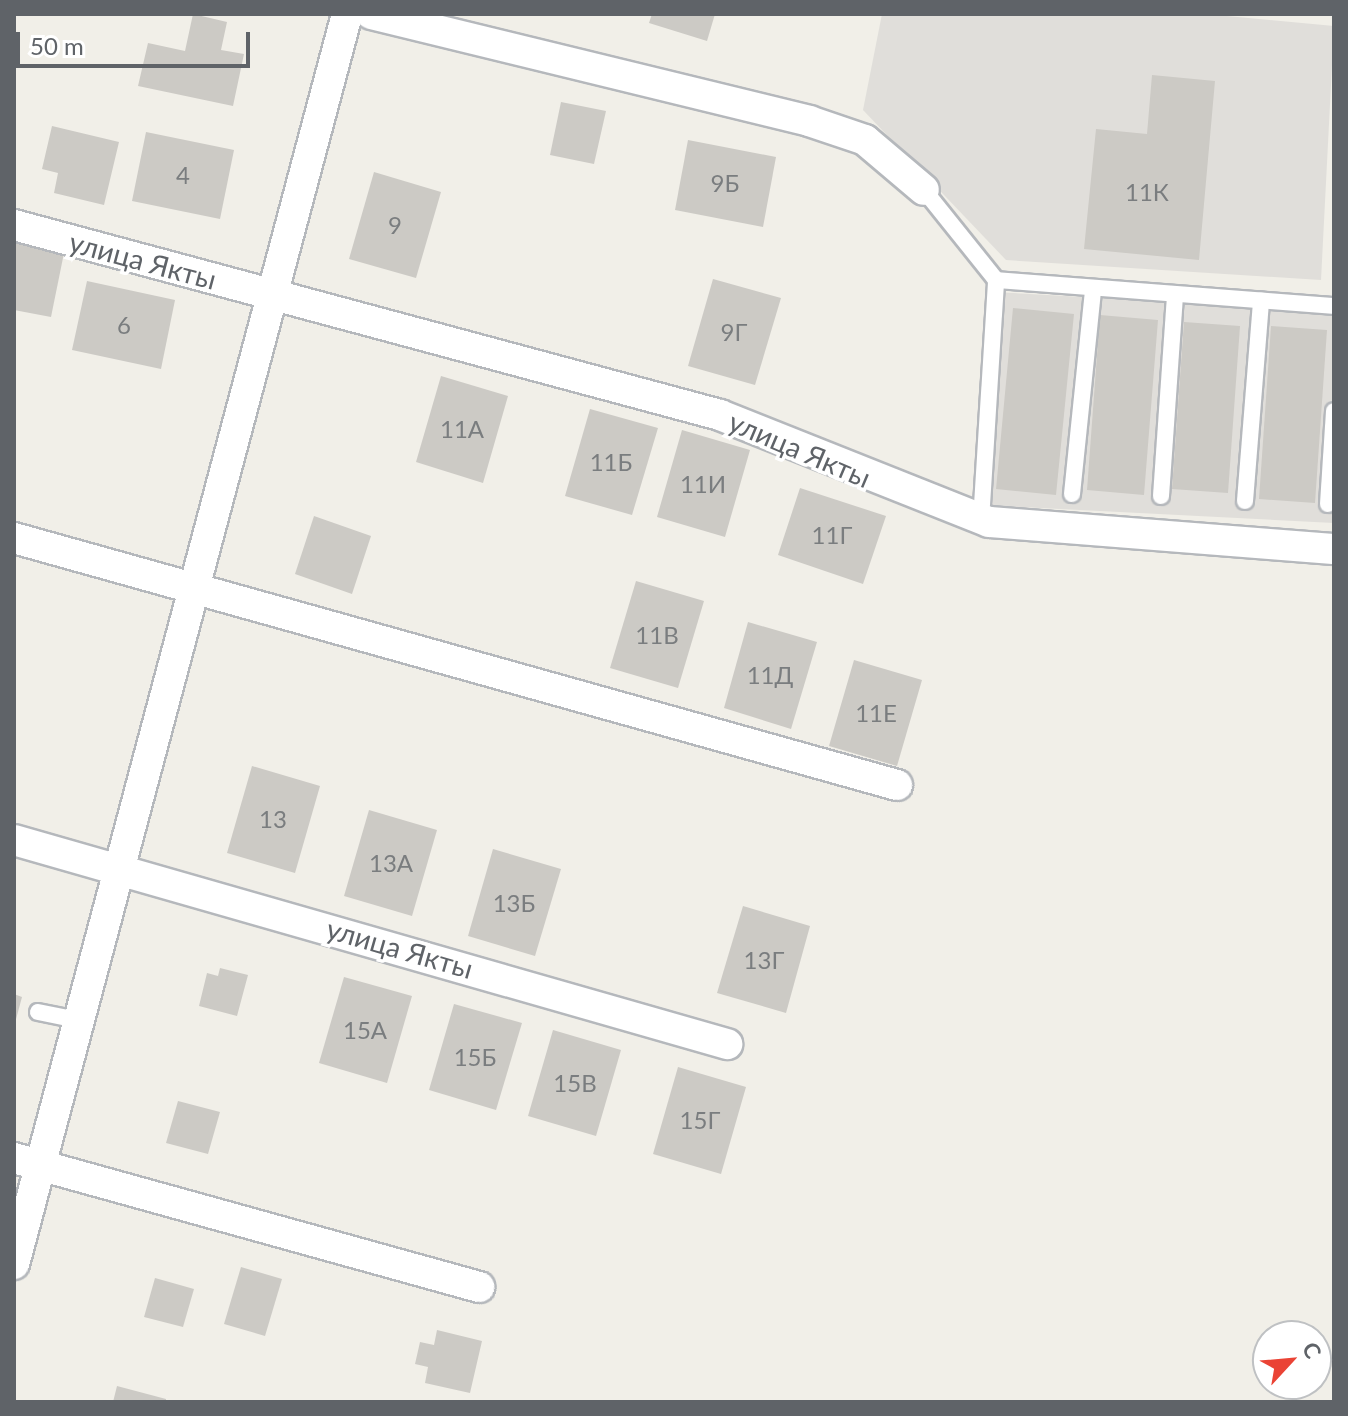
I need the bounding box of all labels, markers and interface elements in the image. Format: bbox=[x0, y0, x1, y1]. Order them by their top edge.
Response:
scale bar bbox=[20, 16, 254, 66]
text: 50 m bbox=[30, 31, 84, 60]
house number: 4 bbox=[176, 161, 190, 189]
house number: 9Б bbox=[711, 169, 739, 197]
house number: 11К bbox=[1125, 178, 1169, 206]
house number: 9 bbox=[388, 211, 402, 239]
street label: улица Якты bbox=[66, 224, 220, 296]
house number: 6 bbox=[117, 311, 131, 339]
house number: 9Г bbox=[721, 318, 747, 346]
street label: улица Якты bbox=[724, 404, 876, 494]
house number: 11А bbox=[440, 415, 484, 443]
house number: 11Б bbox=[590, 448, 632, 476]
house number: 11И bbox=[680, 470, 726, 498]
house number: 11Г bbox=[812, 521, 852, 549]
house number: 11В bbox=[635, 621, 679, 649]
house number: 11Д bbox=[747, 661, 793, 689]
house number: 11Е bbox=[855, 699, 897, 727]
house number: 13 bbox=[259, 805, 287, 833]
house number: 13А bbox=[369, 849, 413, 877]
house number: 13Б bbox=[493, 889, 535, 917]
street label: улица Якты bbox=[323, 911, 477, 985]
house number: 13Г bbox=[744, 946, 784, 974]
house number: 15А bbox=[343, 1016, 387, 1044]
house number: 15Б bbox=[454, 1043, 496, 1071]
house number: 15В bbox=[553, 1069, 597, 1097]
house number: 15Г bbox=[680, 1106, 720, 1134]
north arrow bbox=[1252, 1320, 1332, 1400]
text: С bbox=[1297, 1338, 1328, 1363]

